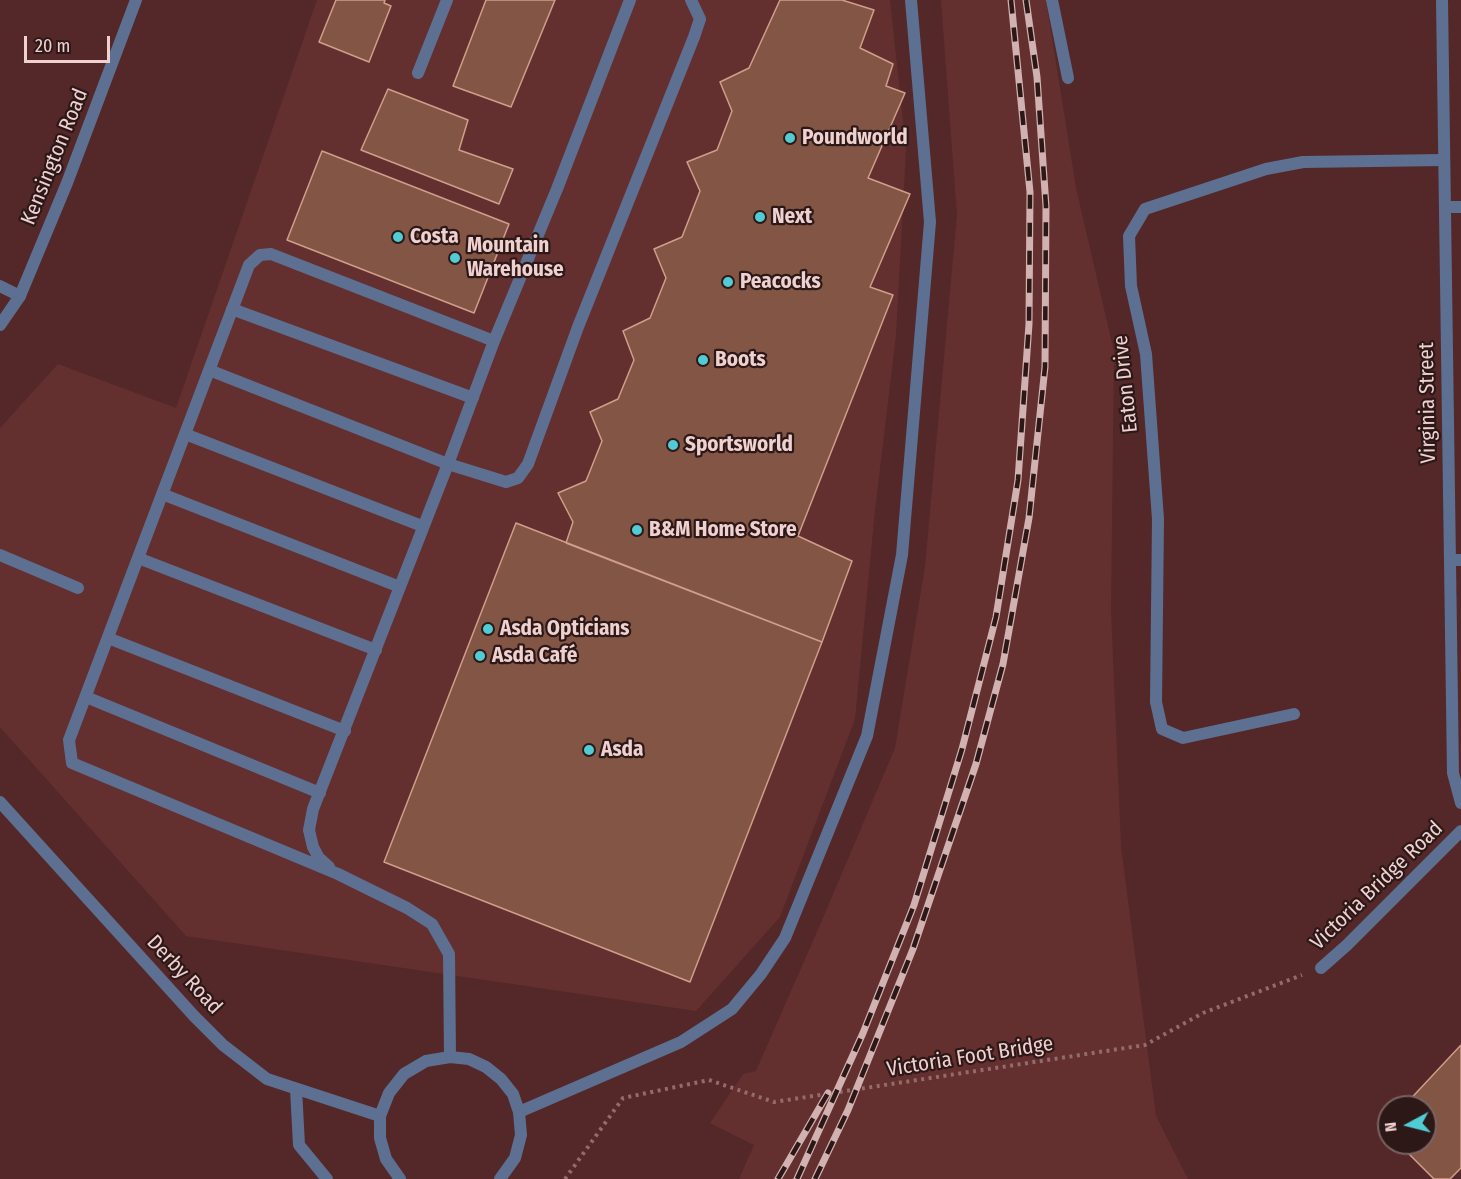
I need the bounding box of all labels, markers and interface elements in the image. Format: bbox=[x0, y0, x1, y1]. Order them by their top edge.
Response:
scale bar bbox=[27, 24, 112, 62]
text: 20 m bbox=[35, 35, 70, 57]
street label: Kensington Road bbox=[16, 85, 94, 229]
place label: Poundworld bbox=[802, 125, 908, 151]
marker: Poundworld bbox=[783, 131, 797, 145]
place label: Next bbox=[772, 204, 812, 230]
marker: Next bbox=[753, 210, 767, 224]
place label: Costa bbox=[410, 224, 459, 250]
marker: Costa bbox=[391, 230, 405, 244]
place label: Mountain Warehouse bbox=[467, 233, 564, 283]
marker: Mountain Warehouse bbox=[448, 251, 462, 265]
place label: Peacocks bbox=[740, 269, 821, 295]
marker: Peacocks bbox=[721, 275, 735, 289]
street label: Eaton Drive bbox=[1108, 334, 1144, 434]
street label: Virginia Street bbox=[1414, 342, 1442, 464]
place label: Boots bbox=[715, 347, 766, 373]
marker: Boots bbox=[696, 353, 710, 367]
place label: Sportsworld bbox=[685, 432, 793, 458]
marker: Sportsworld bbox=[666, 438, 680, 452]
place label: B&M Home Store bbox=[649, 517, 797, 543]
marker: B&M Home Store bbox=[630, 523, 644, 537]
place label: Asda Opticians bbox=[500, 616, 630, 642]
marker: Asda Opticians bbox=[481, 622, 495, 636]
place label: Asda Café bbox=[492, 643, 577, 669]
marker: Asda Café bbox=[473, 649, 487, 663]
place label: Asda bbox=[601, 737, 643, 763]
marker: Asda bbox=[582, 743, 596, 757]
street label: Victoria Bridge Road bbox=[1306, 816, 1448, 956]
street label: Derby Road bbox=[141, 930, 227, 1020]
street label: Victoria Foot Bridge bbox=[885, 1031, 1055, 1083]
north arrow bbox=[1377, 1095, 1437, 1155]
text: N bbox=[1381, 1121, 1401, 1133]

